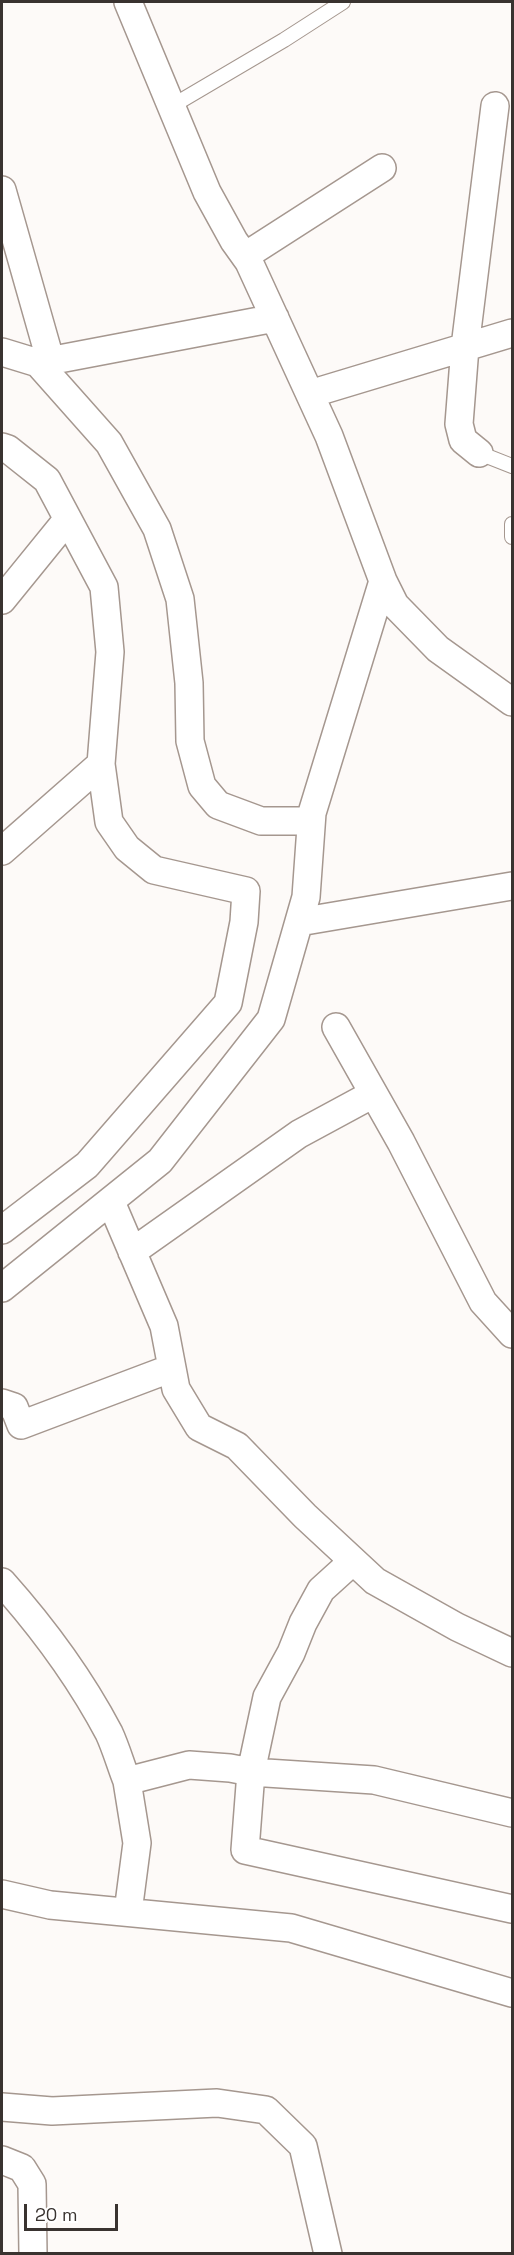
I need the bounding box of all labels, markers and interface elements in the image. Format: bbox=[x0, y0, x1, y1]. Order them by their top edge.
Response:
scale bar bbox=[27, 2192, 122, 2230]
text: 20 m bbox=[35, 2203, 78, 2226]

